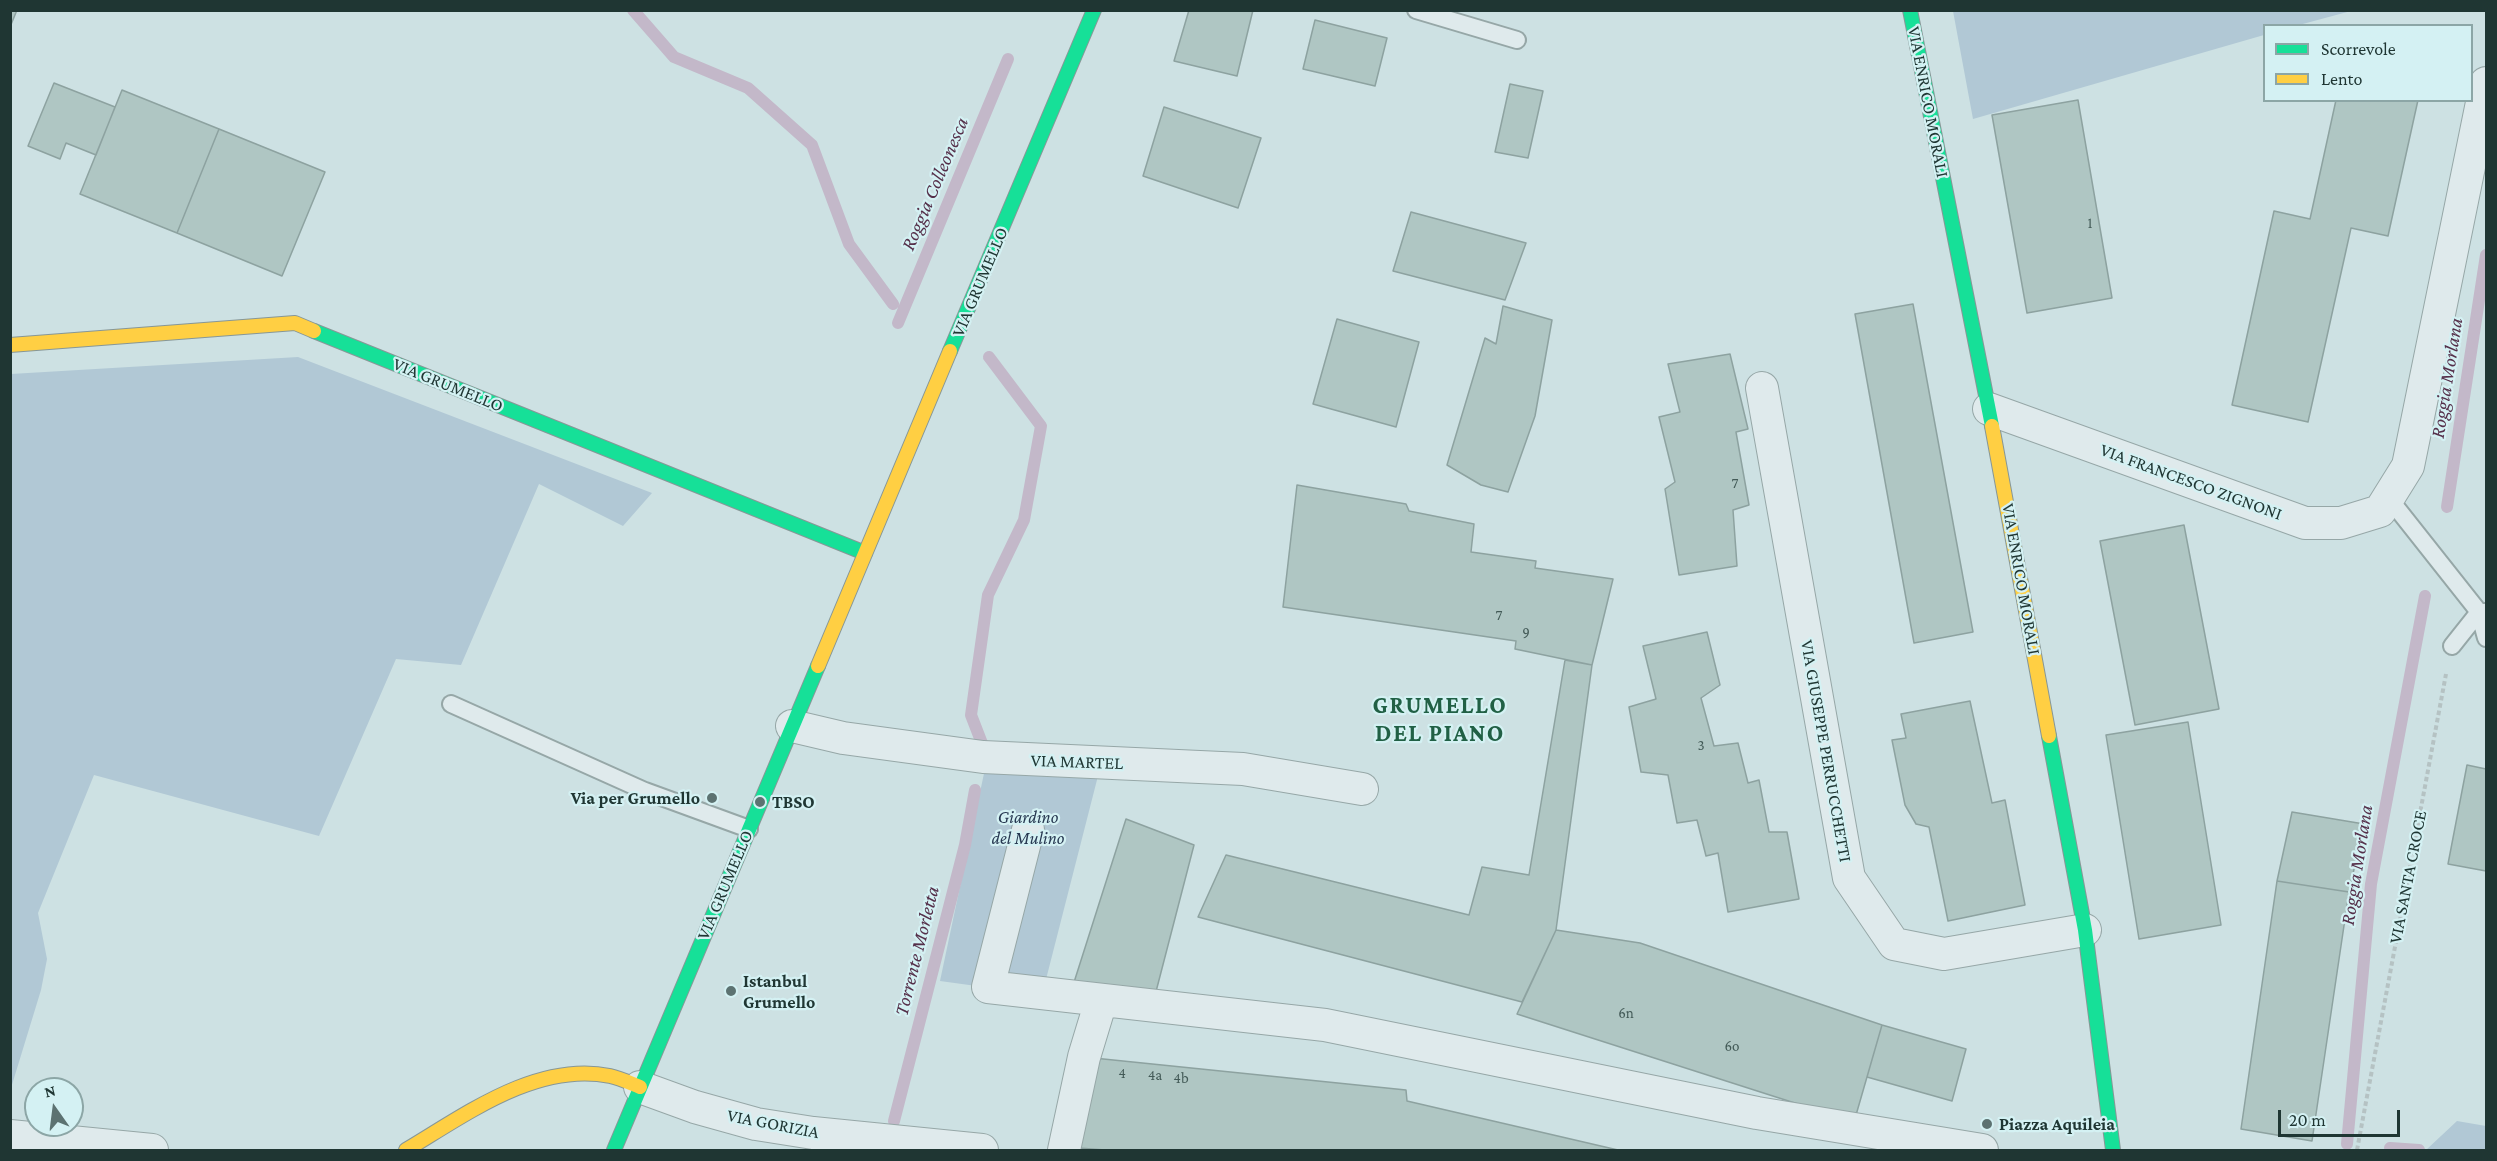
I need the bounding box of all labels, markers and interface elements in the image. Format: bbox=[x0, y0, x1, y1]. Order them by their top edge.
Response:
legend bbox=[2263, 24, 2473, 102]
street label: VIA ENRICO MORALI bbox=[1903, 25, 1953, 179]
text: Scorrevole bbox=[2321, 39, 2396, 59]
text: Lento bbox=[2321, 69, 2362, 89]
water label: Roggia Colleonesca bbox=[896, 114, 974, 254]
house number: 1 bbox=[2088, 214, 2092, 232]
street label: VIA GRUMELLO bbox=[947, 224, 1013, 340]
water label: Roggia Morlana bbox=[2426, 316, 2468, 440]
street label: VIA GRUMELLO bbox=[390, 353, 506, 417]
street label: VIA FRANCESCO ZIGNONI bbox=[2097, 439, 2285, 525]
house number: 7 bbox=[1732, 474, 1738, 492]
street label: VIA ENRICO MORALI bbox=[1997, 502, 2045, 656]
house number: 7 bbox=[1496, 606, 1502, 624]
house number: 9 bbox=[1522, 623, 1530, 641]
street label: VIA GIUSEPPE PERRUCCHETTI bbox=[1796, 638, 1856, 864]
district label: GRUMELLO DEL PIANO bbox=[1373, 692, 1507, 748]
house number: 3 bbox=[1697, 736, 1705, 754]
street label: VIA MARTEL bbox=[1030, 750, 1124, 774]
place label: Via per Grumello bbox=[571, 787, 700, 809]
marker: Via per Grumello bbox=[705, 791, 719, 805]
place label: TBSO bbox=[772, 791, 815, 813]
marker: TBSO bbox=[753, 795, 767, 809]
water label: Roggia Morlana bbox=[2336, 803, 2378, 927]
park label: Giardino del Mulino bbox=[991, 806, 1065, 848]
street label: VIA SANTA CROCE bbox=[2384, 808, 2432, 946]
street label: VIA GRUMELLO bbox=[692, 827, 758, 943]
water label: Torrente Morletta bbox=[889, 884, 945, 1018]
place label: Istanbul Grumello bbox=[743, 970, 815, 1012]
marker: Istanbul Grumello bbox=[724, 984, 738, 998]
house number: 6n bbox=[1618, 1004, 1634, 1022]
house number: 6o bbox=[1724, 1037, 1740, 1055]
house number: 4 bbox=[1118, 1064, 1126, 1082]
house number: 4a bbox=[1148, 1066, 1162, 1084]
house number: 4b bbox=[1173, 1069, 1189, 1087]
north arrow bbox=[24, 1077, 84, 1137]
text: N bbox=[43, 1081, 57, 1101]
scale bar bbox=[2281, 1098, 2402, 1136]
street label: VIA GORIZIA bbox=[725, 1105, 821, 1143]
text: 20 m bbox=[2289, 1110, 2326, 1130]
place label: Piazza Aquileia bbox=[1999, 1113, 2115, 1135]
marker: Piazza Aquileia bbox=[1980, 1117, 1994, 1131]

